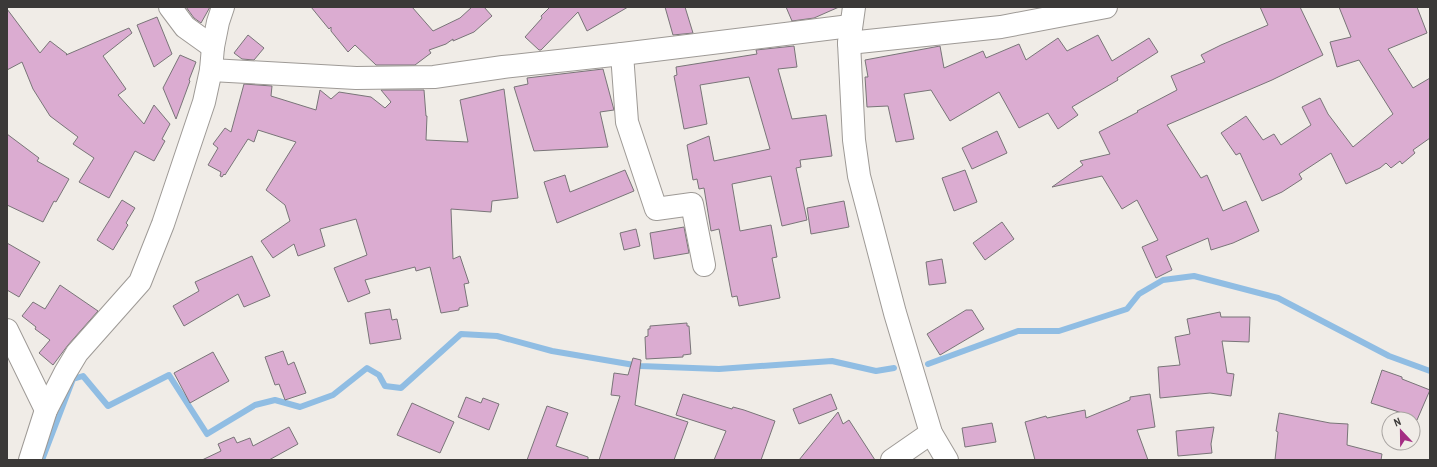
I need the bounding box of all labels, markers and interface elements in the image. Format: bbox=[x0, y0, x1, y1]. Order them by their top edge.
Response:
north arrow bbox=[1381, 411, 1421, 451]
text: N bbox=[1392, 414, 1403, 429]

